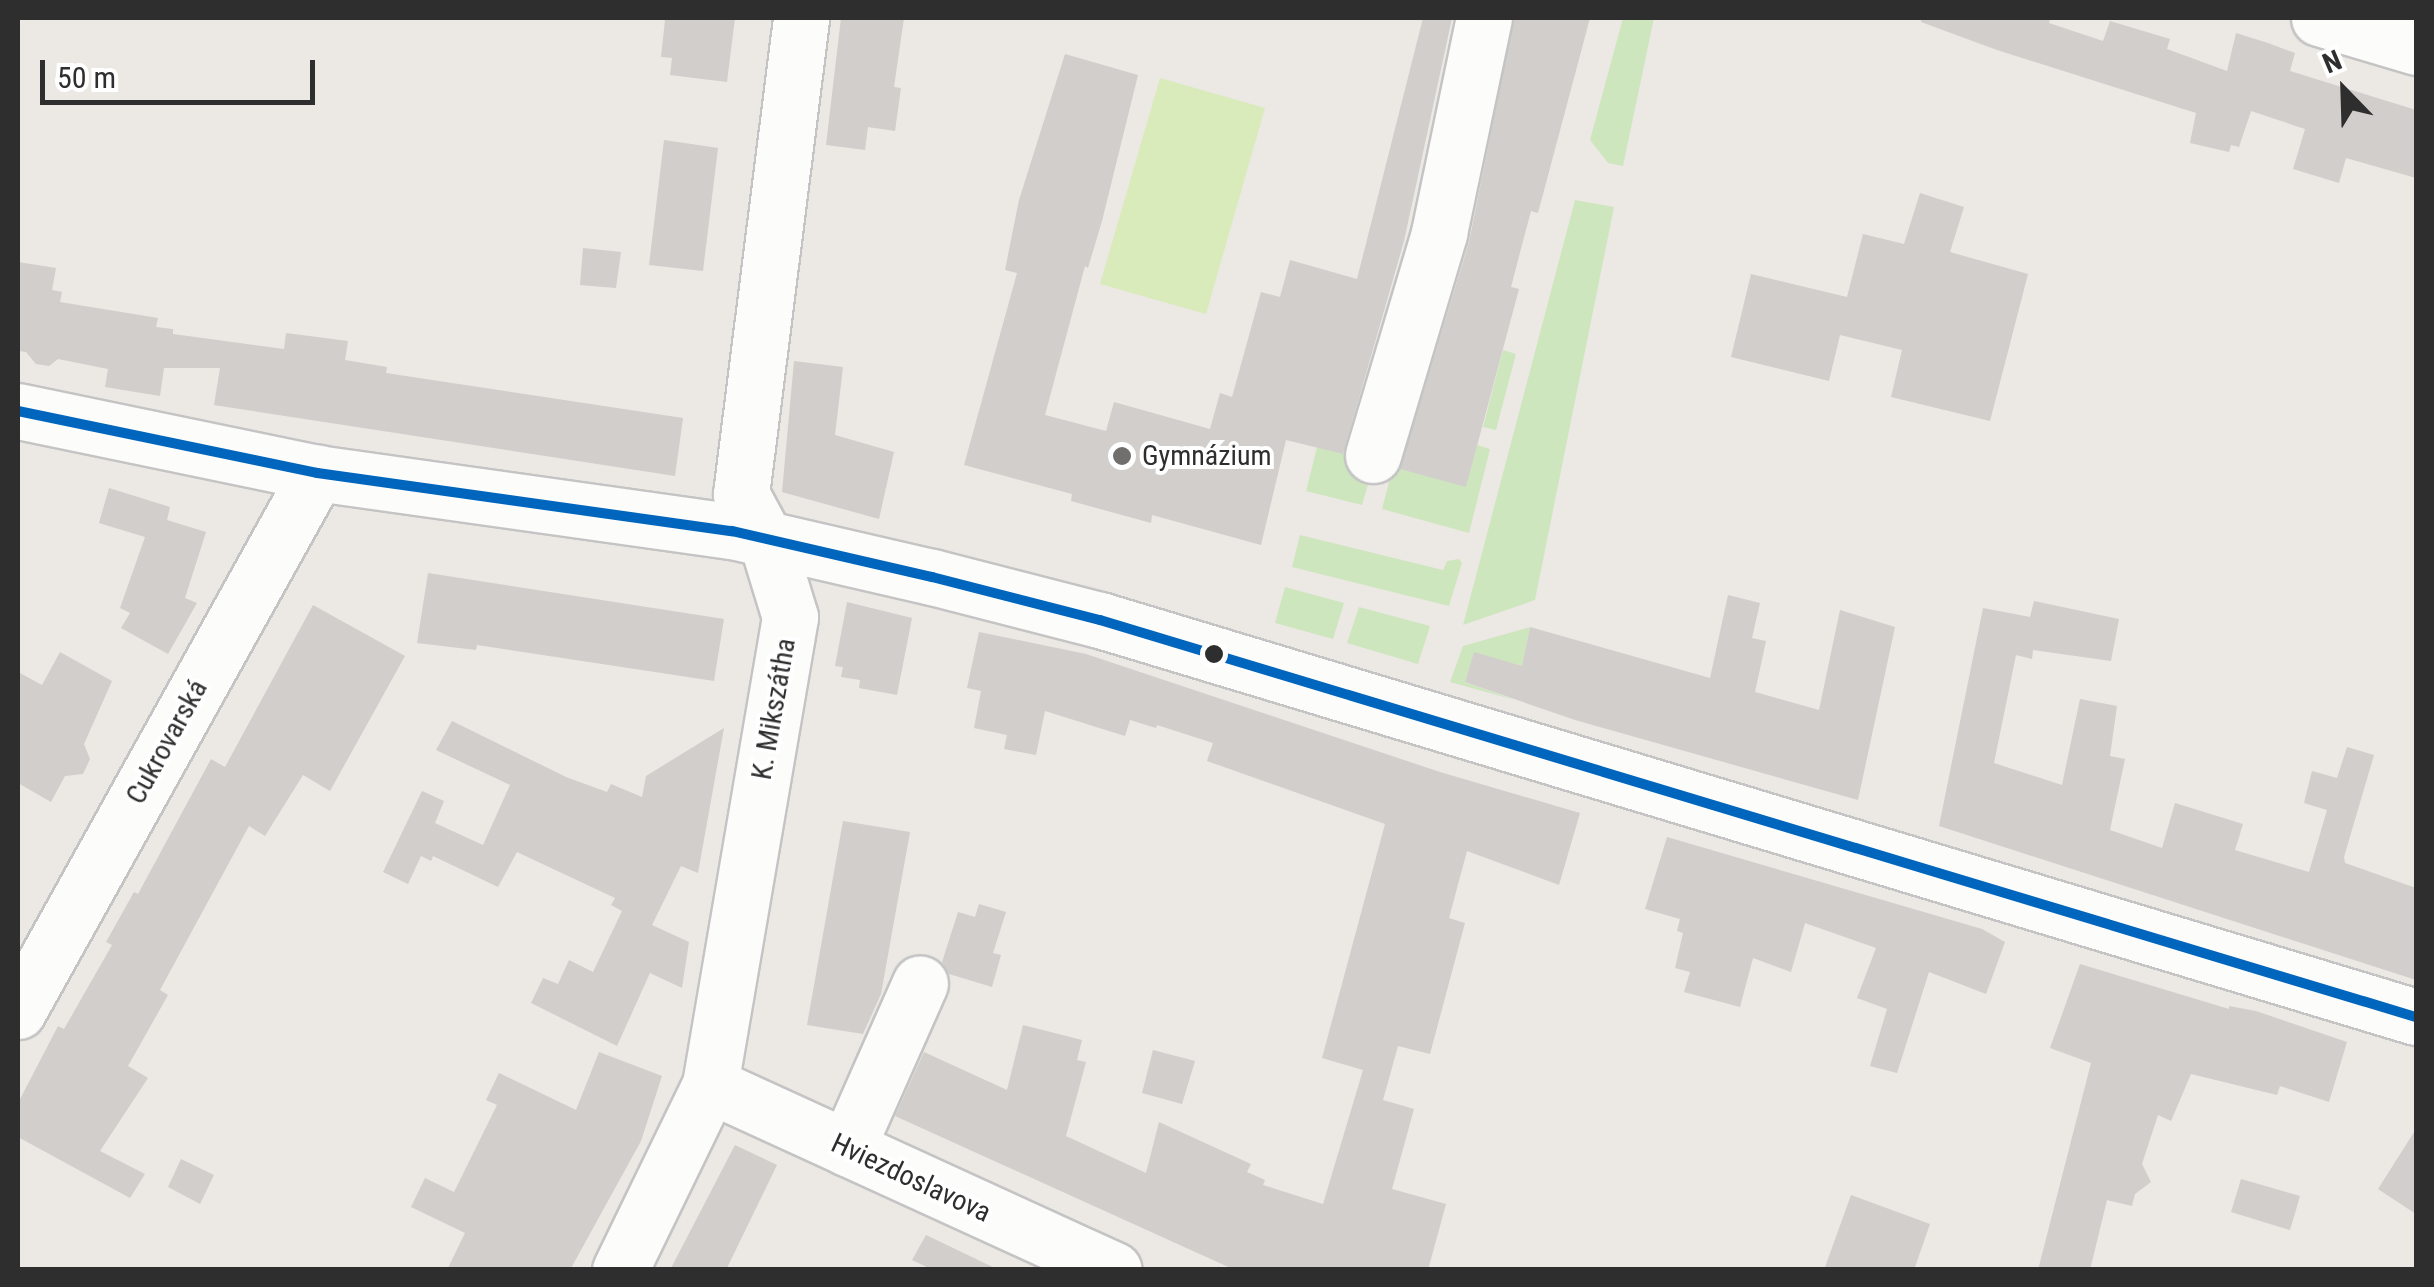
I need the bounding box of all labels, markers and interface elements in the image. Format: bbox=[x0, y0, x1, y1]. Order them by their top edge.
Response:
scale bar bbox=[45, 40, 320, 102]
north arrow bbox=[2294, 40, 2394, 140]
text: N bbox=[2318, 43, 2346, 80]
text: 50 m bbox=[57, 60, 116, 95]
place label: Gymnázium bbox=[1142, 439, 1272, 473]
marker: Gymnázium bbox=[1111, 445, 1133, 467]
street label: K. Mikszátha bbox=[745, 636, 803, 782]
unlabelled marker bbox=[1204, 644, 1224, 664]
street label: Cukrovarská bbox=[119, 674, 215, 810]
street label: Hviezdoslavova bbox=[826, 1126, 996, 1230]

